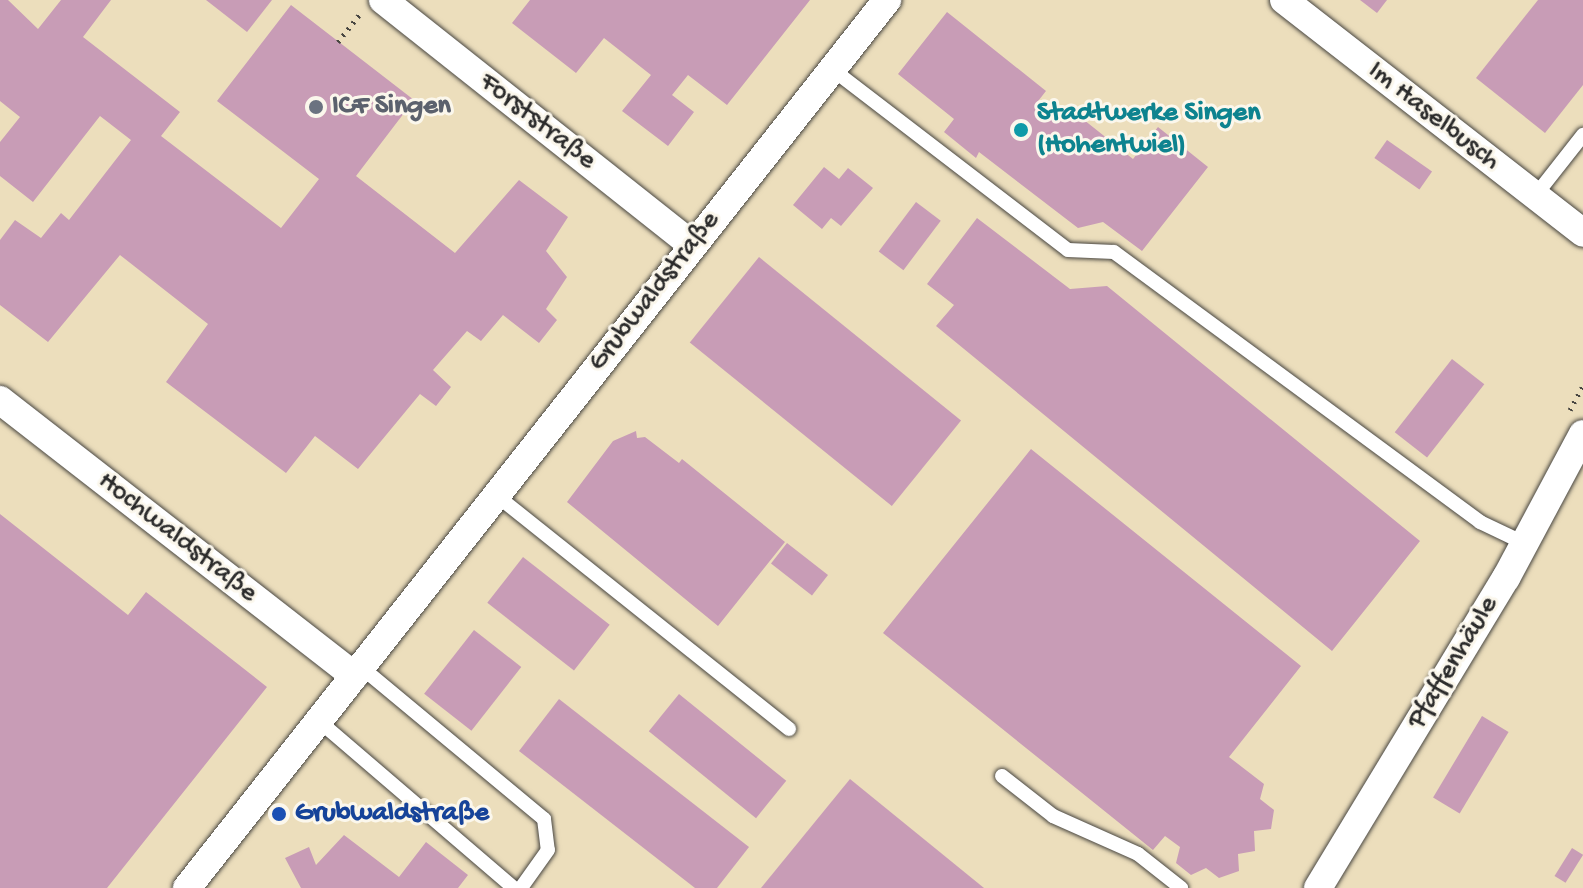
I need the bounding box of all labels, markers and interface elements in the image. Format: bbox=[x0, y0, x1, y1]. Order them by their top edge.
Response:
street label: Im Haselbusch bbox=[1360, 55, 1506, 179]
street label: Forststraße bbox=[472, 66, 602, 178]
place label: ICF Singen bbox=[332, 90, 451, 124]
place label: Stadtwerke Singen (Hohentwiel) bbox=[1037, 97, 1260, 163]
marker: ICF Singen bbox=[307, 98, 325, 116]
marker: Stadtwerke Singen (Hohentwiel) bbox=[1012, 121, 1030, 139]
street label: Grubwaldstraße bbox=[582, 205, 728, 379]
street label: Hochwaldstraße bbox=[90, 465, 264, 611]
street label: Pfaffenhäule bbox=[1401, 591, 1507, 735]
place label: Grubwaldstraße bbox=[295, 797, 489, 831]
marker: Grubwaldstraße bbox=[270, 805, 288, 823]

